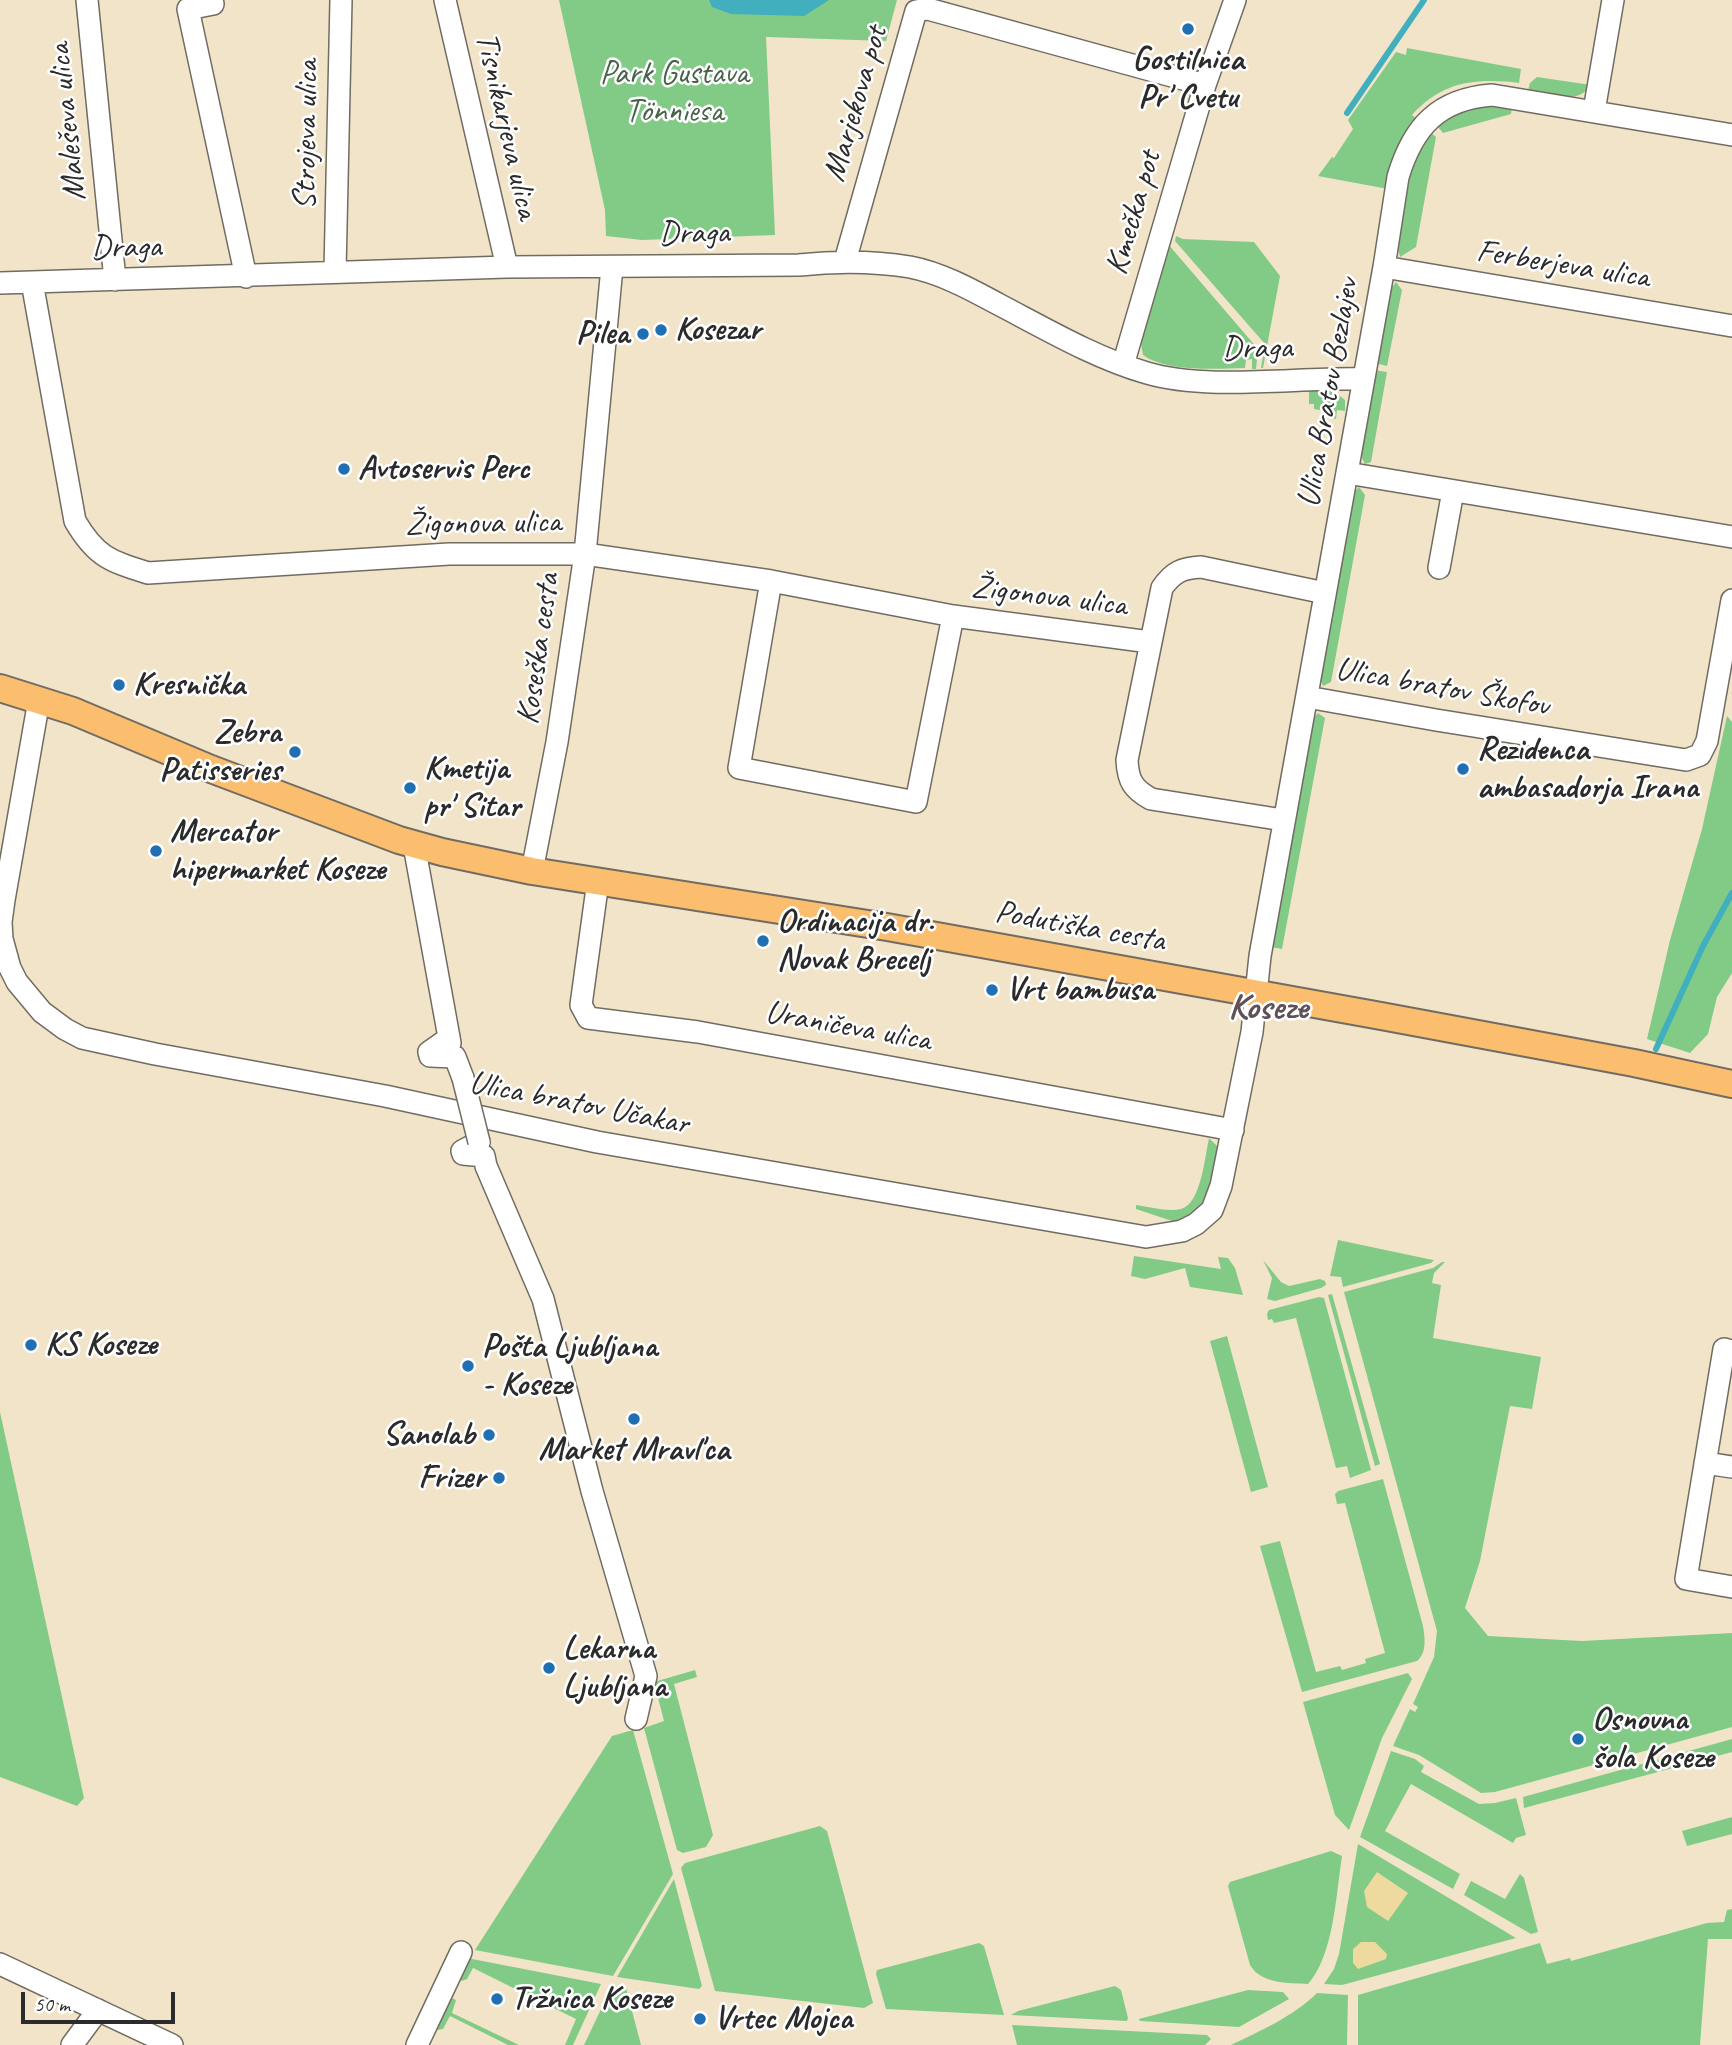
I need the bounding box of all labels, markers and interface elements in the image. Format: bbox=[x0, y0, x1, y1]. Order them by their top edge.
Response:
marker: Gostilnica Pr' Cvetu bbox=[1180, 21, 1196, 37]
street label: Marjekova pot bbox=[815, 22, 897, 186]
street label: Tisnikarjeva ulica bbox=[465, 29, 547, 223]
place label: Gostilnica Pr' Cvetu bbox=[1132, 40, 1244, 118]
street label: Maleševa ulica bbox=[40, 41, 96, 203]
park label: Park Gustava Tönniesa bbox=[600, 54, 748, 132]
street label: Strojeva ulica bbox=[286, 59, 328, 211]
street label: Kmečka pot bbox=[1097, 147, 1171, 279]
street label: Draga bbox=[658, 214, 730, 254]
street label: Draga bbox=[90, 228, 162, 268]
street label: Ferberjeva ulica bbox=[1474, 232, 1652, 298]
street label: Ulica Bratov Bezlajev bbox=[1289, 275, 1369, 511]
place label: Kosezar bbox=[675, 310, 761, 350]
place label: Pilea bbox=[576, 314, 629, 354]
marker: Kosezar bbox=[653, 322, 669, 338]
marker: Pilea bbox=[635, 326, 651, 342]
street label: Draga bbox=[1221, 329, 1293, 369]
place label: Avtoservis Perc bbox=[358, 449, 529, 489]
marker: Avtoservis Perc bbox=[336, 461, 352, 477]
street label: Žigonova ulica bbox=[405, 503, 561, 545]
street label: Žigonova ulica bbox=[969, 568, 1129, 626]
street label: Koseška cesta bbox=[509, 571, 569, 727]
street label: Ulica bratov Škofov bbox=[1332, 650, 1552, 726]
place label: Kresnička bbox=[133, 665, 245, 705]
marker: Kresnička bbox=[111, 677, 127, 693]
place label: Zebra Patisseries bbox=[160, 713, 281, 791]
place label: Rezidenca ambasadorja Irana bbox=[1477, 730, 1698, 808]
marker: Zebra Patisseries bbox=[287, 744, 303, 760]
place label: Kmetija pr' Sitar bbox=[424, 749, 520, 827]
marker: Rezidenca ambasadorja Irana bbox=[1455, 761, 1471, 777]
marker: Kmetija pr' Sitar bbox=[402, 780, 418, 796]
place label: Mercator hipermarket Koseze bbox=[170, 812, 385, 890]
marker: Mercator hipermarket Koseze bbox=[148, 843, 164, 859]
street label: Podutiška cesta bbox=[992, 893, 1168, 961]
place label: Ordinacija dr. Novak Brecelj bbox=[777, 902, 934, 980]
marker: Ordinacija dr. Novak Brecelj bbox=[755, 933, 771, 949]
place label: Vrt bambusa bbox=[1006, 970, 1154, 1010]
marker: Vrt bambusa bbox=[984, 982, 1000, 998]
district label: Koseze bbox=[1228, 986, 1308, 1030]
street label: Uraničeva ulica bbox=[762, 993, 934, 1061]
street label: Ulica bratov Učakar bbox=[466, 1063, 692, 1145]
place label: KS Koseze bbox=[45, 1325, 157, 1365]
place label: Pošta Ljubljana - Koseze bbox=[482, 1327, 657, 1405]
marker: KS Koseze bbox=[23, 1337, 39, 1353]
marker: Pošta Ljubljana - Koseze bbox=[460, 1358, 476, 1374]
marker: Market Mravl'ca bbox=[626, 1411, 642, 1427]
place label: Sanolab bbox=[383, 1415, 475, 1455]
marker: Sanolab bbox=[481, 1427, 497, 1443]
place label: Market Mravl'ca bbox=[539, 1430, 729, 1470]
place label: Frizer bbox=[418, 1458, 485, 1498]
marker: Frizer bbox=[491, 1470, 507, 1486]
place label: Lekarna Ljubljana bbox=[563, 1629, 667, 1707]
marker: Lekarna Ljubljana bbox=[541, 1660, 557, 1676]
place label: Osnovna šola Koseze bbox=[1592, 1700, 1714, 1778]
marker: Osnovna šola Koseze bbox=[1570, 1731, 1586, 1747]
scale bar bbox=[24, 1979, 178, 2023]
place label: Tržnica Koseze bbox=[511, 1979, 672, 2019]
text: 50 m bbox=[34, 1991, 70, 2017]
marker: Tržnica Koseze bbox=[489, 1991, 505, 2007]
place label: Vrtec Mojca bbox=[714, 1999, 852, 2039]
marker: Vrtec Mojca bbox=[692, 2011, 708, 2027]

